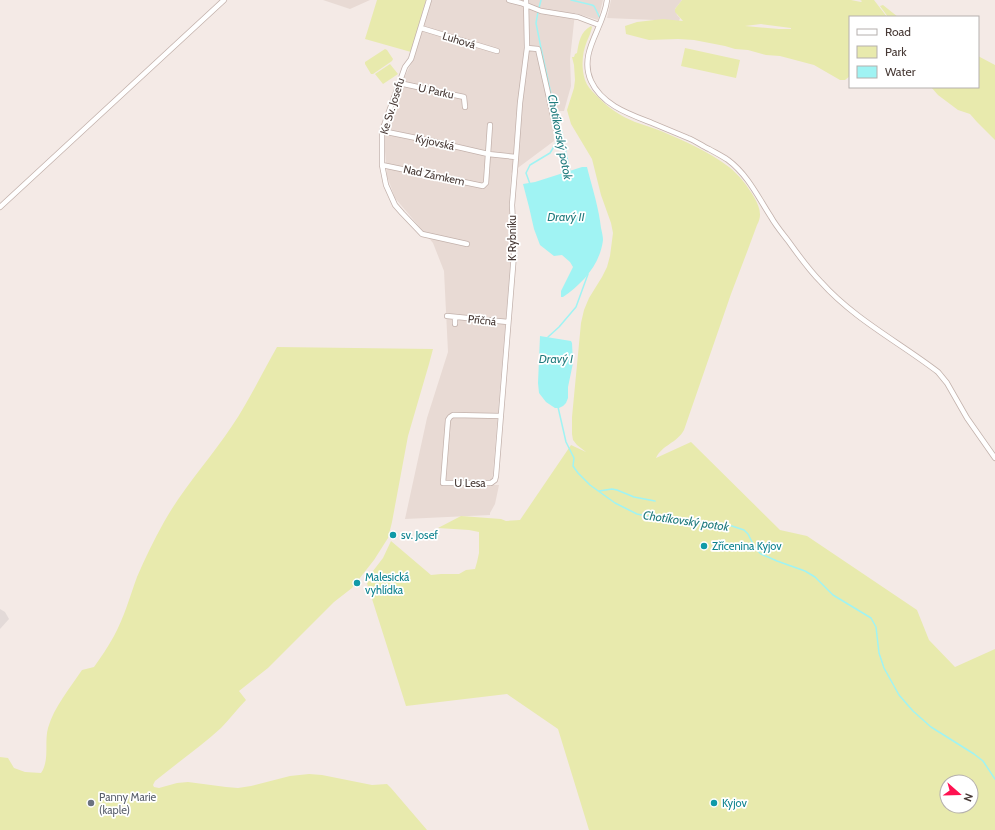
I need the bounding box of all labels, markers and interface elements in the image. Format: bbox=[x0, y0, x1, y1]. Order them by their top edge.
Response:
legend bbox=[849, 16, 979, 88]
text: Road bbox=[885, 24, 911, 39]
street label: Luhová bbox=[441, 28, 478, 52]
text: Park bbox=[885, 44, 907, 59]
text: Water bbox=[885, 64, 916, 79]
street label: Ke Sv. Josefu bbox=[377, 76, 407, 136]
street label: U Parku bbox=[417, 80, 455, 102]
water label: Chotíkovský potok bbox=[545, 93, 576, 182]
street label: Kyjovská bbox=[414, 131, 456, 153]
street label: Nad Zámkem bbox=[402, 162, 466, 188]
water label: Dravý II bbox=[547, 209, 585, 224]
street label: K Rybníku bbox=[505, 215, 519, 261]
street label: Příčná bbox=[467, 312, 498, 329]
water label: Dravý I bbox=[539, 351, 573, 366]
street label: U Lesa bbox=[454, 476, 486, 490]
water label: Chotíkovský potok bbox=[642, 507, 731, 534]
place label: sv. Josef bbox=[401, 528, 438, 542]
marker: sv. Josef bbox=[388, 530, 398, 540]
place label: Zřícenina Kyjov bbox=[712, 539, 782, 553]
marker: Zřícenina Kyjov bbox=[699, 541, 709, 551]
place label: Malesická vyhlídka bbox=[365, 570, 410, 597]
marker: Malesická vyhlídka bbox=[352, 578, 362, 588]
north arrow bbox=[939, 774, 979, 814]
place label: Panny Marie (kaple) bbox=[99, 790, 157, 817]
text: N bbox=[960, 791, 976, 803]
place label: Kyjov bbox=[722, 796, 747, 810]
marker: Panny Marie (kaple) bbox=[86, 798, 96, 808]
marker: Kyjov bbox=[709, 798, 719, 808]

